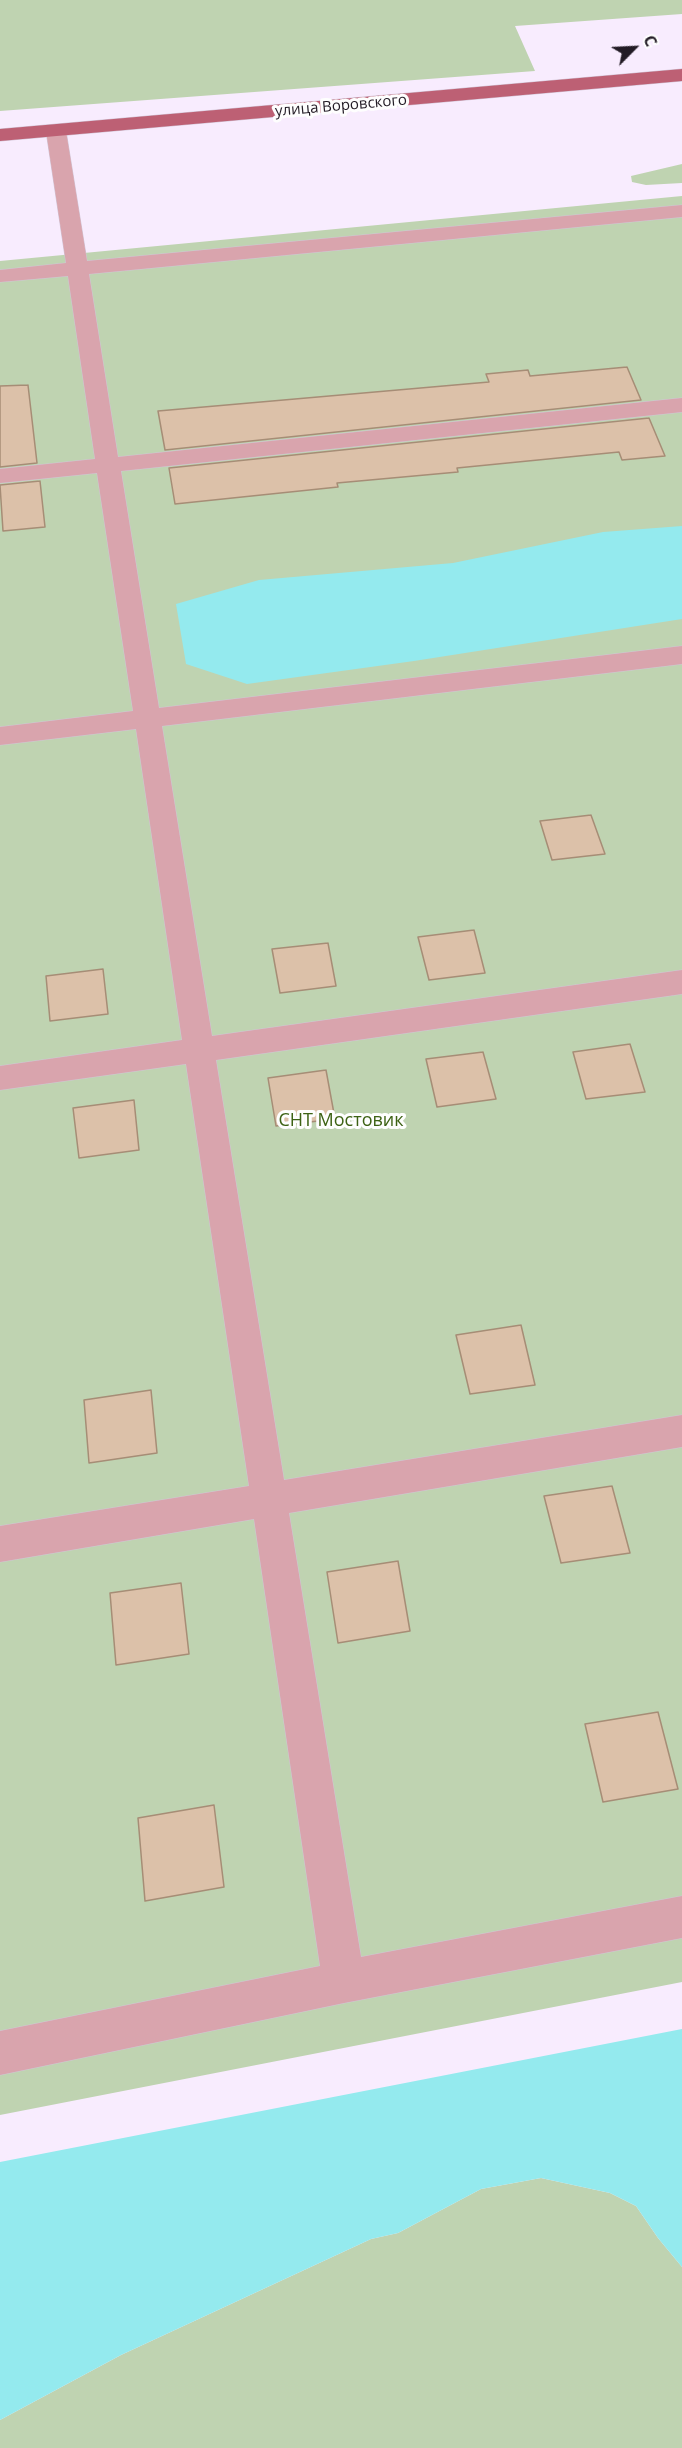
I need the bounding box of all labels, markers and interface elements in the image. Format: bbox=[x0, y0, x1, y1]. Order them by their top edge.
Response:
north arrow bbox=[604, 18, 664, 78]
text: С bbox=[638, 32, 663, 50]
street label: улица Воровского bbox=[274, 91, 408, 121]
park label: СНТ Мостовик bbox=[278, 1110, 404, 1132]

